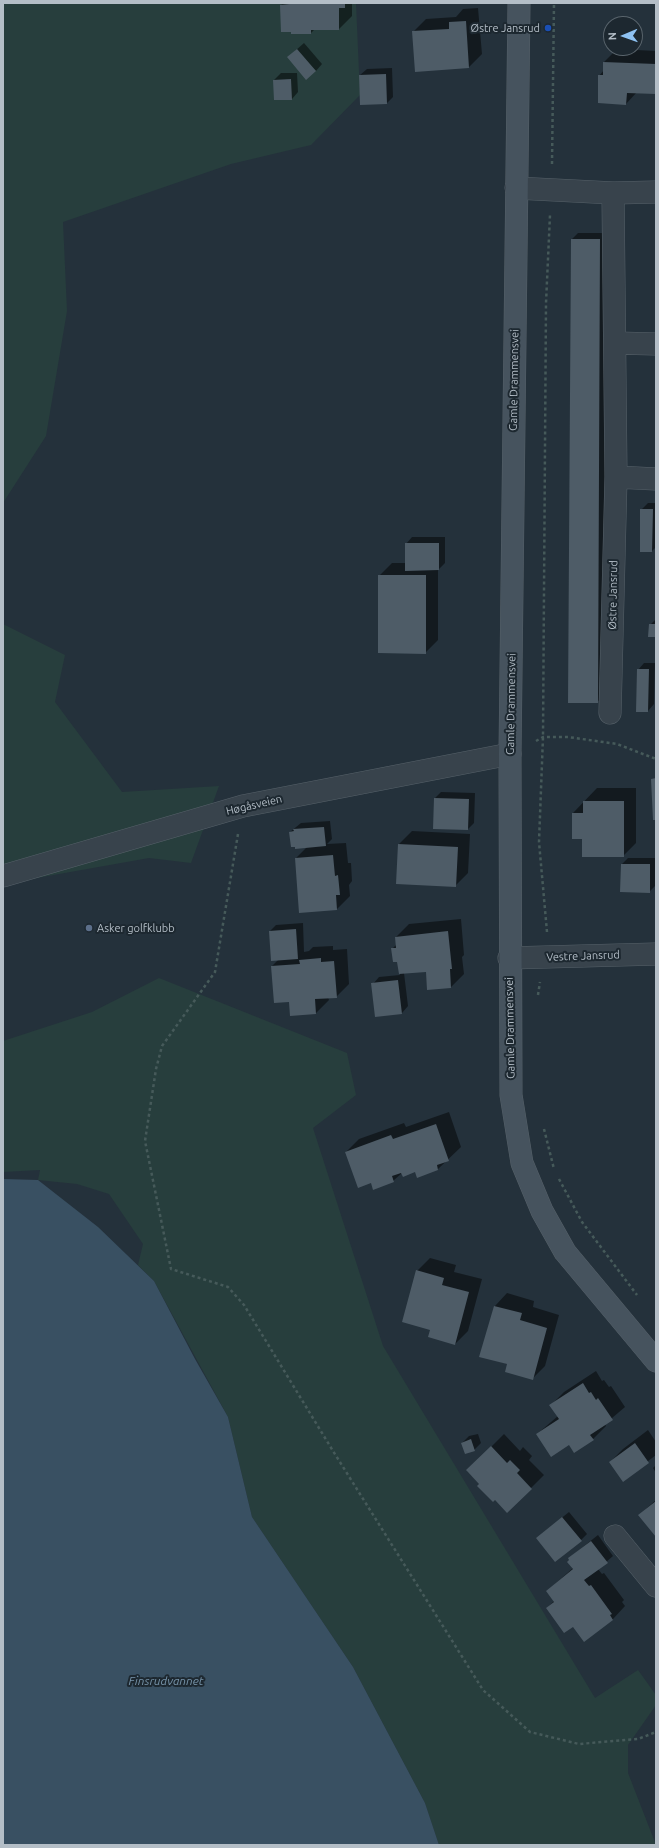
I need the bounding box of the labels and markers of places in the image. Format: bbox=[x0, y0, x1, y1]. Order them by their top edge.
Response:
place label: Østre Jansrud bbox=[471, 21, 540, 35]
marker: Østre Jansrud bbox=[543, 23, 553, 33]
place label: Asker golfklubb bbox=[97, 921, 175, 935]
marker: Asker golfklubb bbox=[84, 923, 94, 933]

